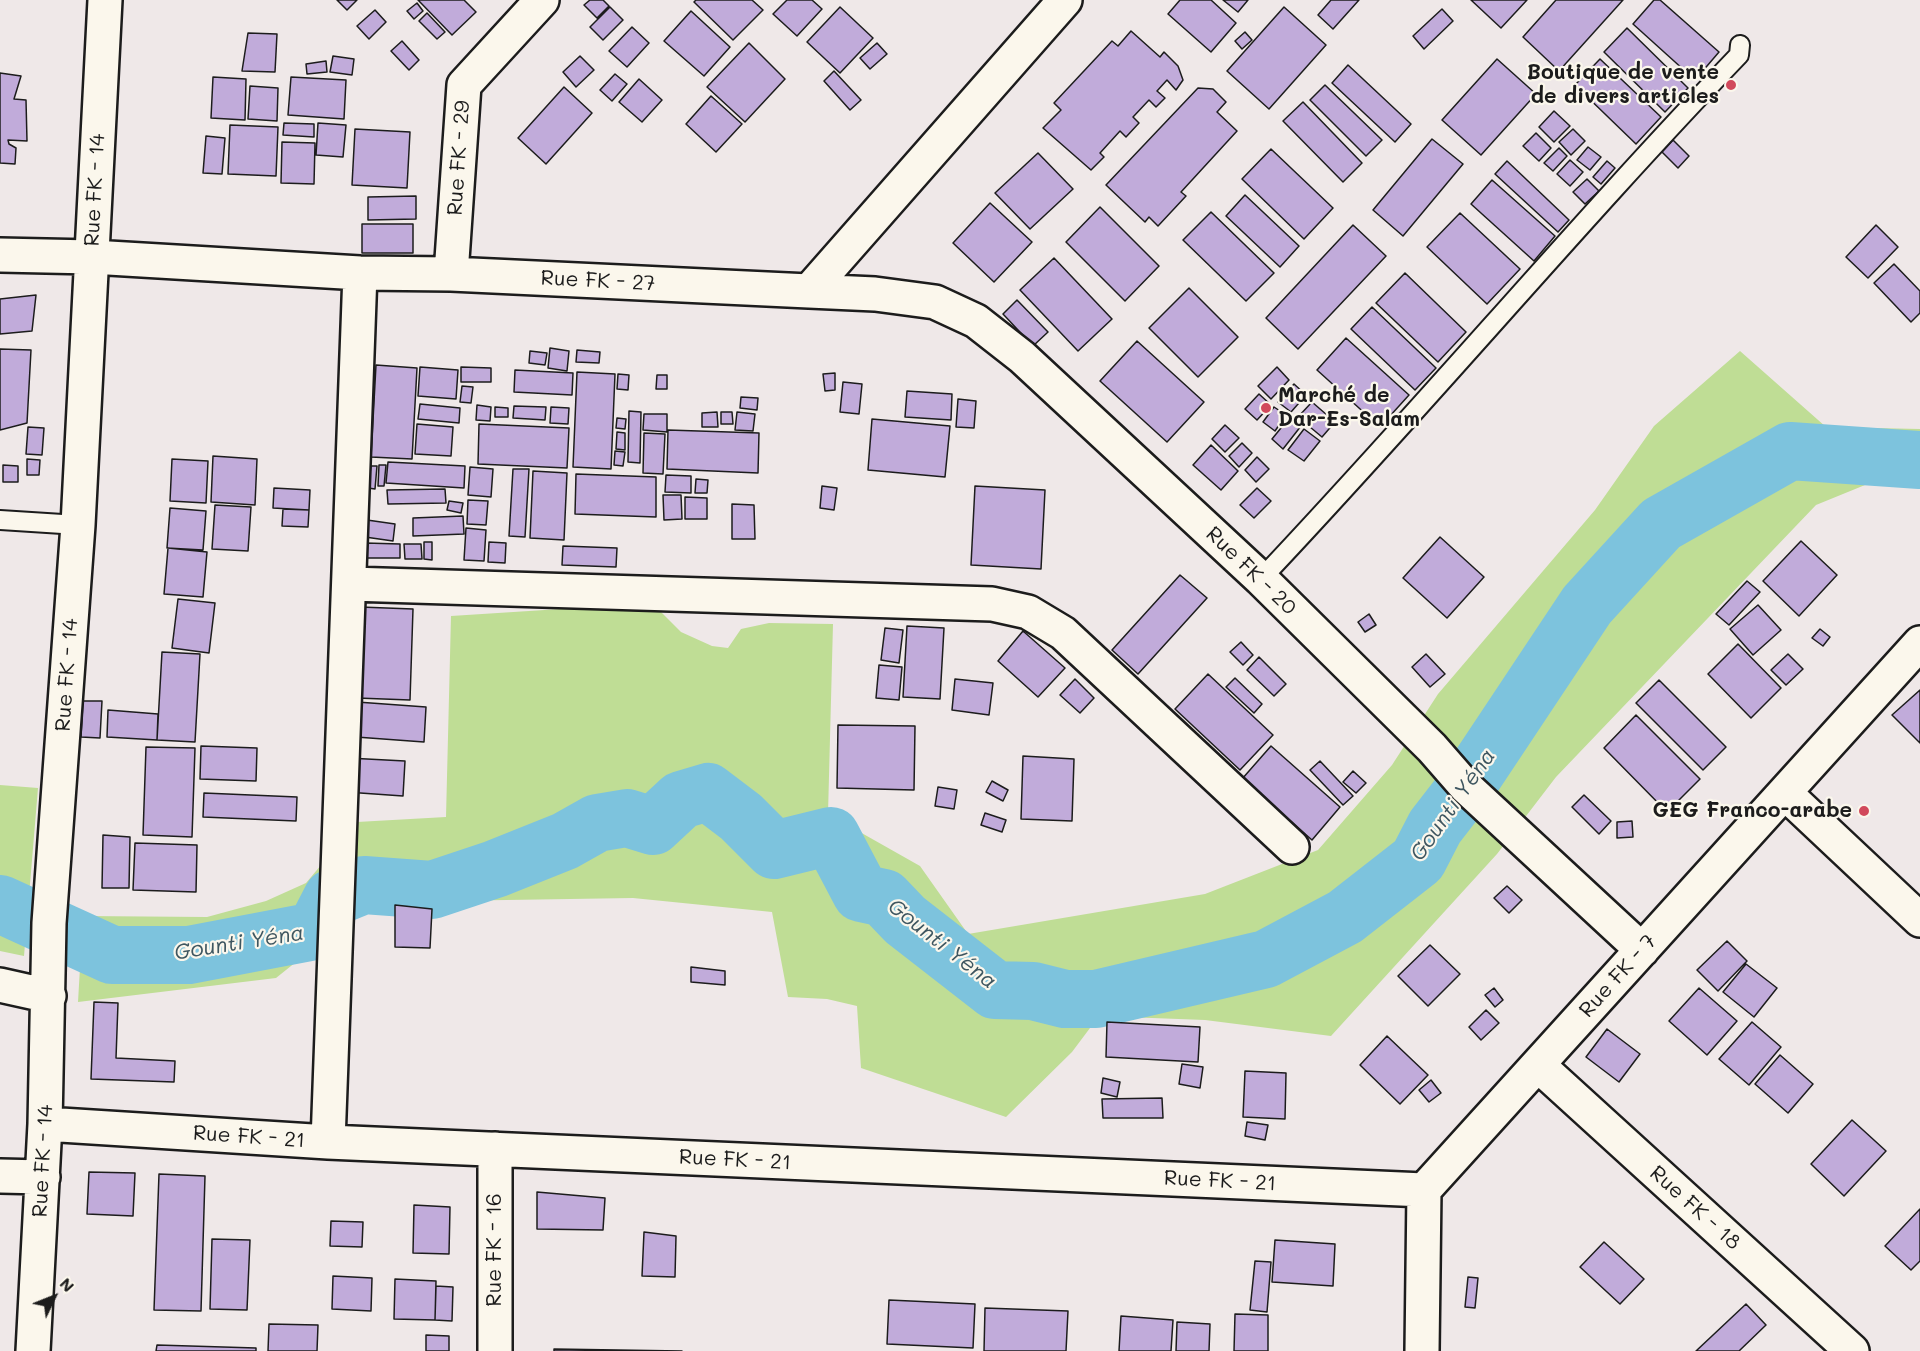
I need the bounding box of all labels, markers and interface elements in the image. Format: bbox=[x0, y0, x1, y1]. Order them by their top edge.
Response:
place label: Boutique de vente de divers articles bbox=[1527, 60, 1719, 110]
marker: Boutique de vente de divers articles bbox=[1724, 78, 1738, 92]
street label: Rue FK - 29 bbox=[442, 99, 476, 217]
street label: Rue FK - 14 bbox=[79, 133, 111, 247]
street label: Rue FK - 27 bbox=[540, 265, 656, 297]
place label: Marché de Dar-Es-Salam bbox=[1278, 383, 1420, 433]
marker: Marché de Dar-Es-Salam bbox=[1259, 401, 1273, 415]
street label: Rue FK - 20 bbox=[1200, 522, 1302, 620]
street label: Rue FK - 14 bbox=[50, 618, 84, 732]
water label: Gounti Yéna bbox=[1405, 744, 1501, 866]
place label: GEG Franco-arabe bbox=[1653, 798, 1852, 824]
marker: GEG Franco-arabe bbox=[1857, 804, 1871, 818]
water label: Gounti Yéna bbox=[882, 893, 1002, 995]
water label: Gounti Yéna bbox=[172, 920, 306, 966]
street label: Rue FK - 7 bbox=[1574, 929, 1662, 1023]
street label: Rue FK - 14 bbox=[27, 1104, 59, 1218]
street label: Rue FK - 21 bbox=[192, 1121, 306, 1153]
street label: Rue FK - 21 bbox=[678, 1144, 792, 1176]
street label: Rue FK - 18 bbox=[1644, 1161, 1746, 1255]
street label: Rue FK - 21 bbox=[1163, 1165, 1277, 1197]
street label: Rue FK - 16 bbox=[482, 1193, 508, 1307]
north arrow bbox=[24, 1267, 84, 1327]
text: N bbox=[56, 1273, 79, 1296]

